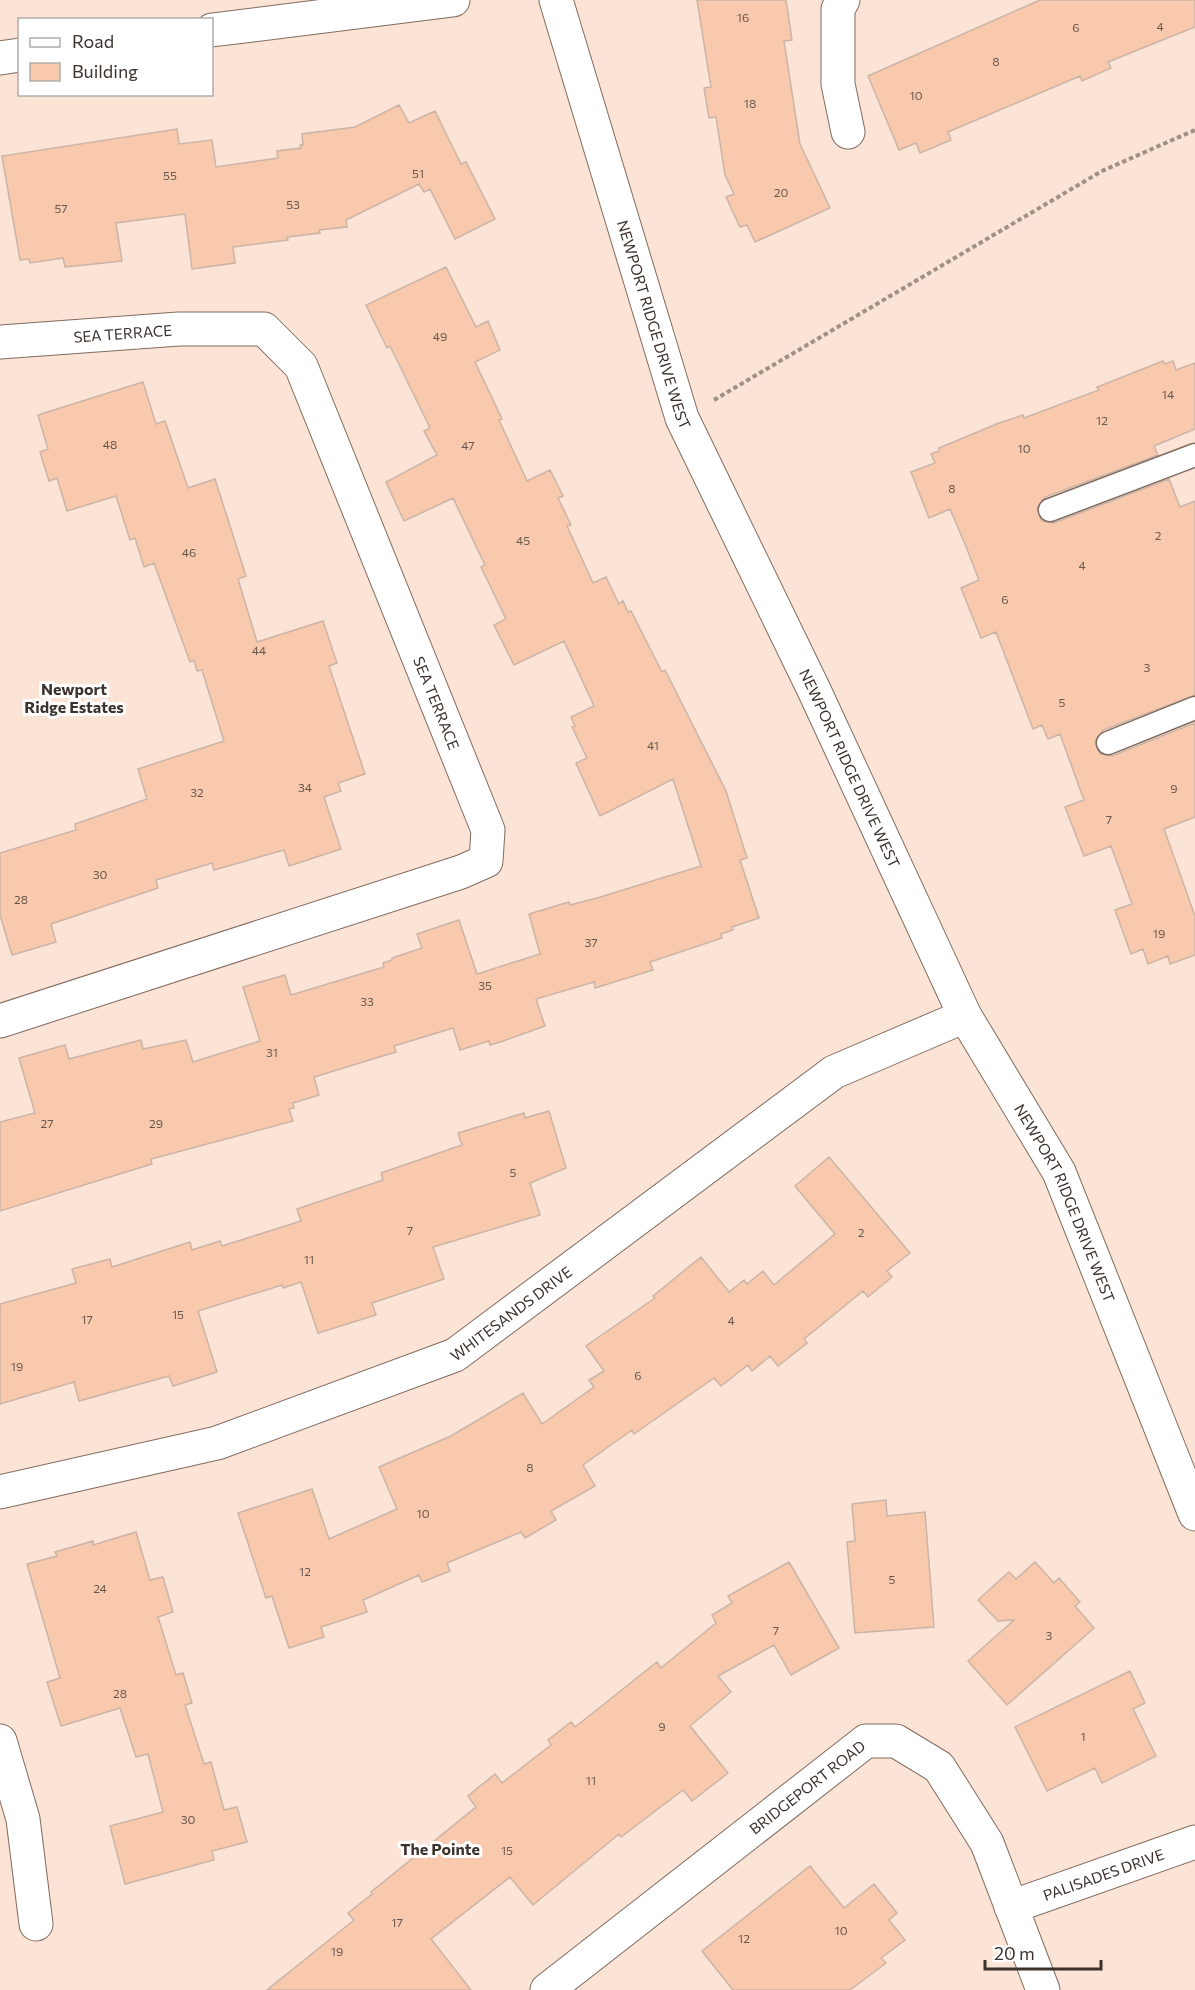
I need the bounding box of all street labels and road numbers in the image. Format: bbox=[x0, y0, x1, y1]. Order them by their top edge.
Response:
street label: NEWPORT RIDGE DRIVE WEST bbox=[614, 218, 695, 432]
street label: SEA TERRACE bbox=[73, 321, 173, 346]
street label: SEA TERRACE bbox=[410, 654, 464, 752]
street label: NEWPORT RIDGE DRIVE WEST bbox=[796, 666, 904, 871]
street label: NEWPORT RIDGE DRIVE WEST bbox=[1011, 1101, 1119, 1305]
street label: WHITESANDS DRIVE bbox=[447, 1262, 575, 1364]
street label: BRIDGEPORT ROAD bbox=[746, 1736, 869, 1838]
street label: PALISADES DRIVE bbox=[1040, 1845, 1166, 1904]

